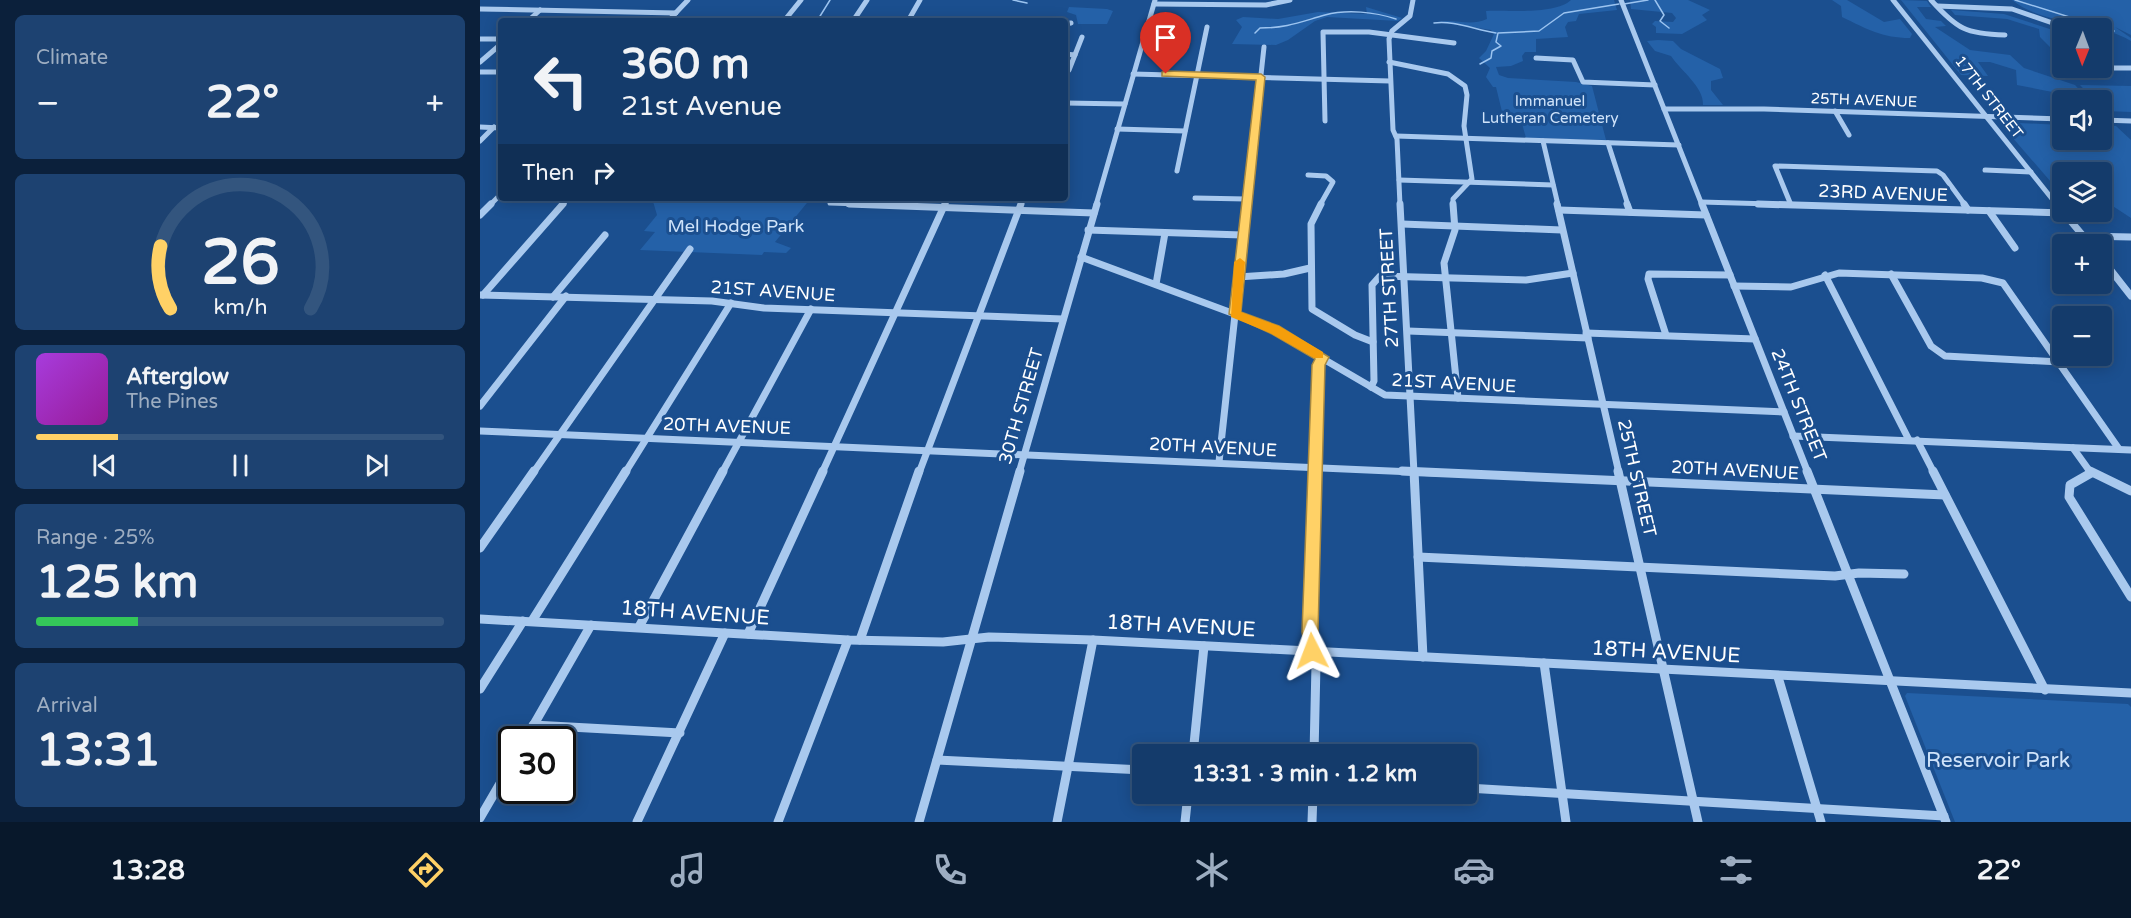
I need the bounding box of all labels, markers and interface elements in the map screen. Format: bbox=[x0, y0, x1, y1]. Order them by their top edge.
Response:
pin bbox=[1140, 12, 1191, 74]
north arrow bbox=[2052, 18, 2112, 78]
map controls bbox=[2052, 18, 2112, 366]
icon: arrive bbox=[1149, 21, 1182, 54]
text: 360 m bbox=[621, 39, 750, 90]
icon: left bbox=[522, 42, 600, 120]
text: Climate bbox=[36, 46, 108, 70]
street label: 17TH STREET bbox=[1951, 52, 2027, 142]
text: 22° bbox=[206, 76, 279, 130]
text: − bbox=[36, 84, 60, 123]
text: + bbox=[425, 84, 444, 123]
street label: 25TH AVENUE bbox=[1810, 89, 1918, 111]
text: 21st Avenue bbox=[621, 90, 782, 123]
button: sound bbox=[2052, 90, 2112, 150]
park label: Immanuel Lutheran Cemetery bbox=[1481, 92, 1619, 127]
icon: right bbox=[587, 156, 620, 189]
text: Then bbox=[522, 160, 575, 186]
button: layers bbox=[2052, 162, 2112, 222]
street label: 23RD AVENUE bbox=[1818, 180, 1948, 206]
park label: Mel Hodge Park bbox=[668, 215, 805, 237]
text: 26 bbox=[201, 226, 279, 301]
street label: 27TH STREET bbox=[1375, 227, 1403, 348]
button: + bbox=[2052, 234, 2112, 294]
street label: 21ST AVENUE bbox=[710, 276, 836, 306]
text: km/h bbox=[213, 294, 267, 320]
button: − bbox=[2052, 306, 2112, 366]
street label: 30TH STREET bbox=[994, 345, 1048, 467]
street label: 24TH STREET bbox=[1766, 345, 1832, 465]
text: Afterglow bbox=[126, 364, 229, 390]
street label: 21ST AVENUE bbox=[1391, 369, 1517, 397]
text: The Pines bbox=[126, 390, 218, 414]
street label: 20TH AVENUE bbox=[663, 413, 791, 439]
street label: 25TH STREET bbox=[1613, 417, 1661, 539]
street label: 20TH AVENUE bbox=[1148, 433, 1278, 461]
icon: previous bbox=[88, 449, 121, 482]
icon: pause bbox=[224, 449, 257, 482]
icon: next bbox=[360, 449, 393, 482]
street label: 20TH AVENUE bbox=[1670, 456, 1800, 484]
text: Range · 25% bbox=[36, 526, 155, 550]
text: 125 km bbox=[36, 556, 198, 610]
street label: 18TH AVENUE bbox=[620, 595, 770, 631]
street label: 18TH AVENUE bbox=[1106, 610, 1256, 642]
position arrow bbox=[1280, 619, 1344, 683]
street label: 18TH AVENUE bbox=[1591, 636, 1741, 668]
text: Arrival bbox=[36, 694, 98, 718]
text: 13:31 bbox=[36, 724, 161, 778]
speed limit sign: 30 bbox=[498, 726, 576, 804]
park label: Reservoir Park bbox=[1926, 748, 2070, 773]
text: 13:31 · 3 min · 1.2 km bbox=[1192, 761, 1417, 787]
icon: directions bbox=[405, 849, 447, 891]
icon: music bbox=[667, 849, 709, 891]
icon: phone bbox=[929, 849, 971, 891]
icon: climate bbox=[1191, 849, 1233, 891]
icon: car bbox=[1453, 849, 1495, 891]
icon: filters bbox=[1715, 849, 1757, 891]
text: 13:28 bbox=[110, 854, 185, 887]
text: 22° bbox=[1977, 854, 2021, 887]

